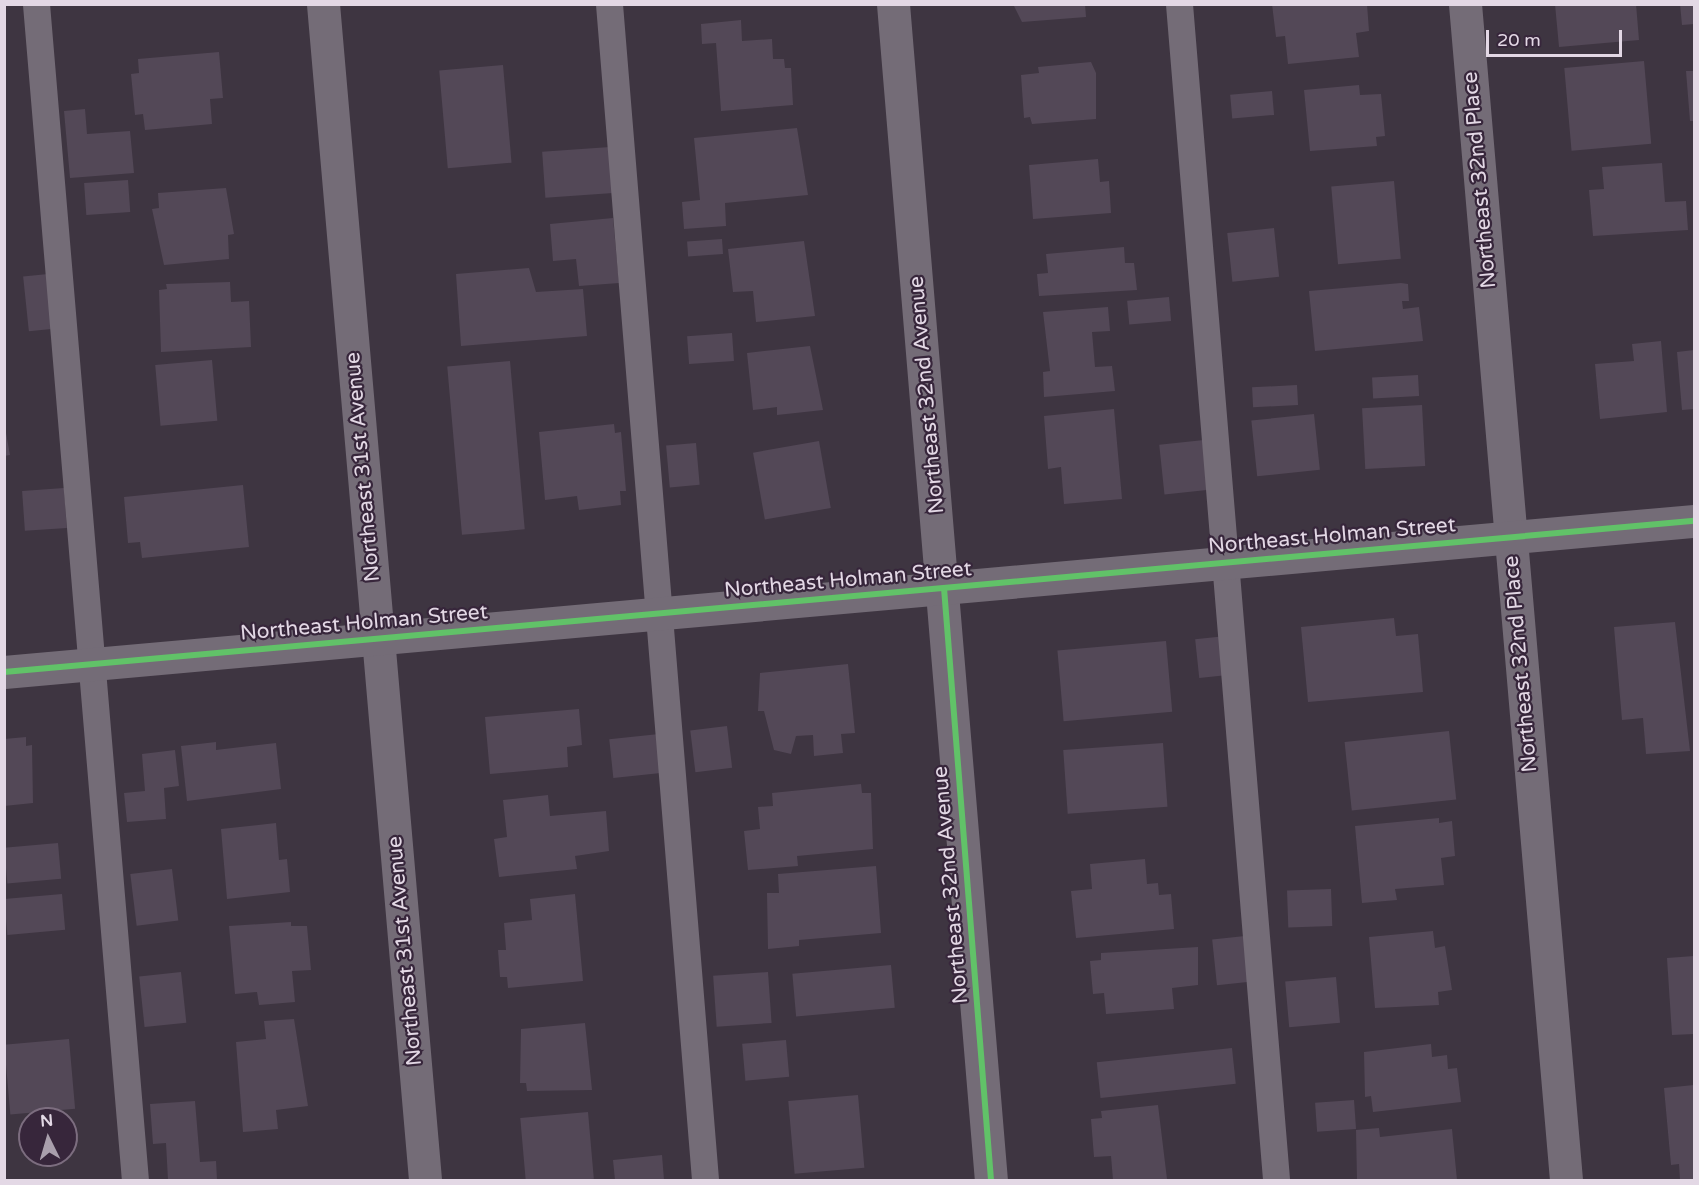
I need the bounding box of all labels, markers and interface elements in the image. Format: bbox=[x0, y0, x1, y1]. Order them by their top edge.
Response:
scale bar bbox=[1489, 18, 1626, 56]
text: 20 m bbox=[1497, 29, 1541, 51]
street label: Northeast 32nd Place bbox=[1458, 71, 1502, 289]
street label: Northeast 32nd Avenue bbox=[904, 275, 950, 515]
street label: Northeast 31st Avenue bbox=[340, 351, 386, 583]
street label: Northeast Holman Street bbox=[1207, 513, 1457, 559]
street label: Northeast 32nd Place bbox=[1499, 555, 1543, 773]
street label: Northeast Holman Street bbox=[723, 557, 973, 603]
street label: Northeast Holman Street bbox=[239, 600, 489, 646]
street label: Northeast 32nd Avenue bbox=[928, 765, 974, 1005]
street label: Northeast 31st Avenue bbox=[382, 835, 428, 1067]
north arrow bbox=[18, 1107, 78, 1167]
text: N bbox=[39, 1111, 54, 1132]

